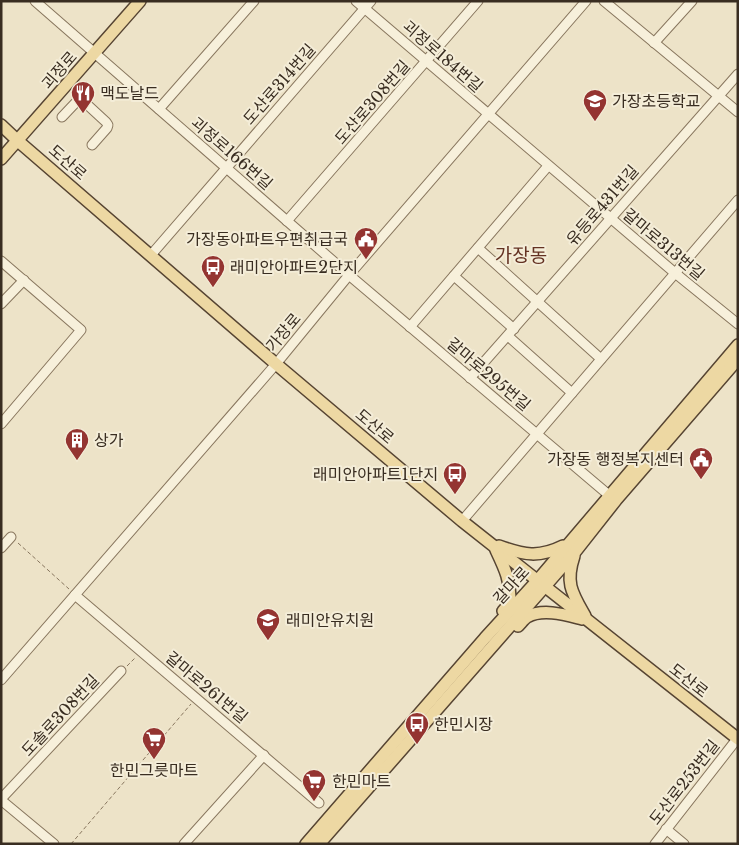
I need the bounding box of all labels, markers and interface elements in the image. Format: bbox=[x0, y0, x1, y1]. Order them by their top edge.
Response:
street label: 괴정로184번길 bbox=[399, 16, 487, 96]
street label: 도산로314번길 bbox=[239, 40, 319, 128]
street label: 괴정로 bbox=[37, 47, 81, 93]
street label: 도산로308번길 bbox=[330, 56, 414, 148]
restaurant icon: 맥도날드 bbox=[70, 80, 96, 114]
place label: 맥도날드 bbox=[100, 83, 159, 103]
school or university icon: 가장초등학교 bbox=[582, 88, 608, 122]
place label: 가장초등학교 bbox=[612, 91, 700, 111]
street label: 괴정로166번길 bbox=[187, 112, 277, 194]
street label: 도산로 bbox=[45, 140, 91, 184]
street label: 유등로431번길 bbox=[562, 161, 642, 249]
street label: 갈마로313번길 bbox=[619, 204, 709, 284]
public building icon: 가장동아파트우편취급국 bbox=[353, 226, 379, 260]
place label: 가장동아파트우편취급국 bbox=[186, 229, 348, 249]
district label: 가장동 bbox=[495, 244, 547, 267]
bus stop icon: 래미안아파트2단지 bbox=[200, 254, 226, 288]
place label: 래미안아파트2단지 bbox=[230, 257, 358, 277]
street label: 가장로 bbox=[261, 308, 305, 355]
street label: 갈마로295번길 bbox=[443, 333, 535, 415]
street label: 도산로 bbox=[352, 404, 399, 448]
building icon: 상가 bbox=[64, 427, 90, 461]
place label: 상가 bbox=[94, 430, 124, 450]
public building icon: 가장동 행정복지센터 bbox=[688, 446, 714, 480]
place label: 가장동 행정복지센터 bbox=[547, 449, 684, 469]
bus stop icon: 래미안아파트1단지 bbox=[442, 461, 468, 495]
place label: 래미안아파트1단지 bbox=[313, 464, 438, 484]
street label: 갈마로 bbox=[489, 562, 533, 608]
school or university icon: 래미안유치원 bbox=[255, 607, 281, 641]
place label: 래미안유치원 bbox=[286, 610, 374, 630]
street label: 갈마로261번길 bbox=[162, 647, 252, 727]
street label: 도산로 bbox=[665, 659, 713, 702]
street label: 도솔로308번길 bbox=[17, 670, 103, 760]
bus stop icon: 한민시장 bbox=[404, 711, 430, 745]
place label: 한민시장 bbox=[434, 714, 493, 734]
supermarket icon: 한민그릇마트 bbox=[141, 726, 167, 760]
street label: 도산로253번길 bbox=[645, 735, 723, 829]
place label: 한민그릇마트 bbox=[110, 760, 198, 780]
supermarket icon: 한민마트 bbox=[301, 768, 327, 802]
place label: 한민마트 bbox=[332, 771, 391, 791]

